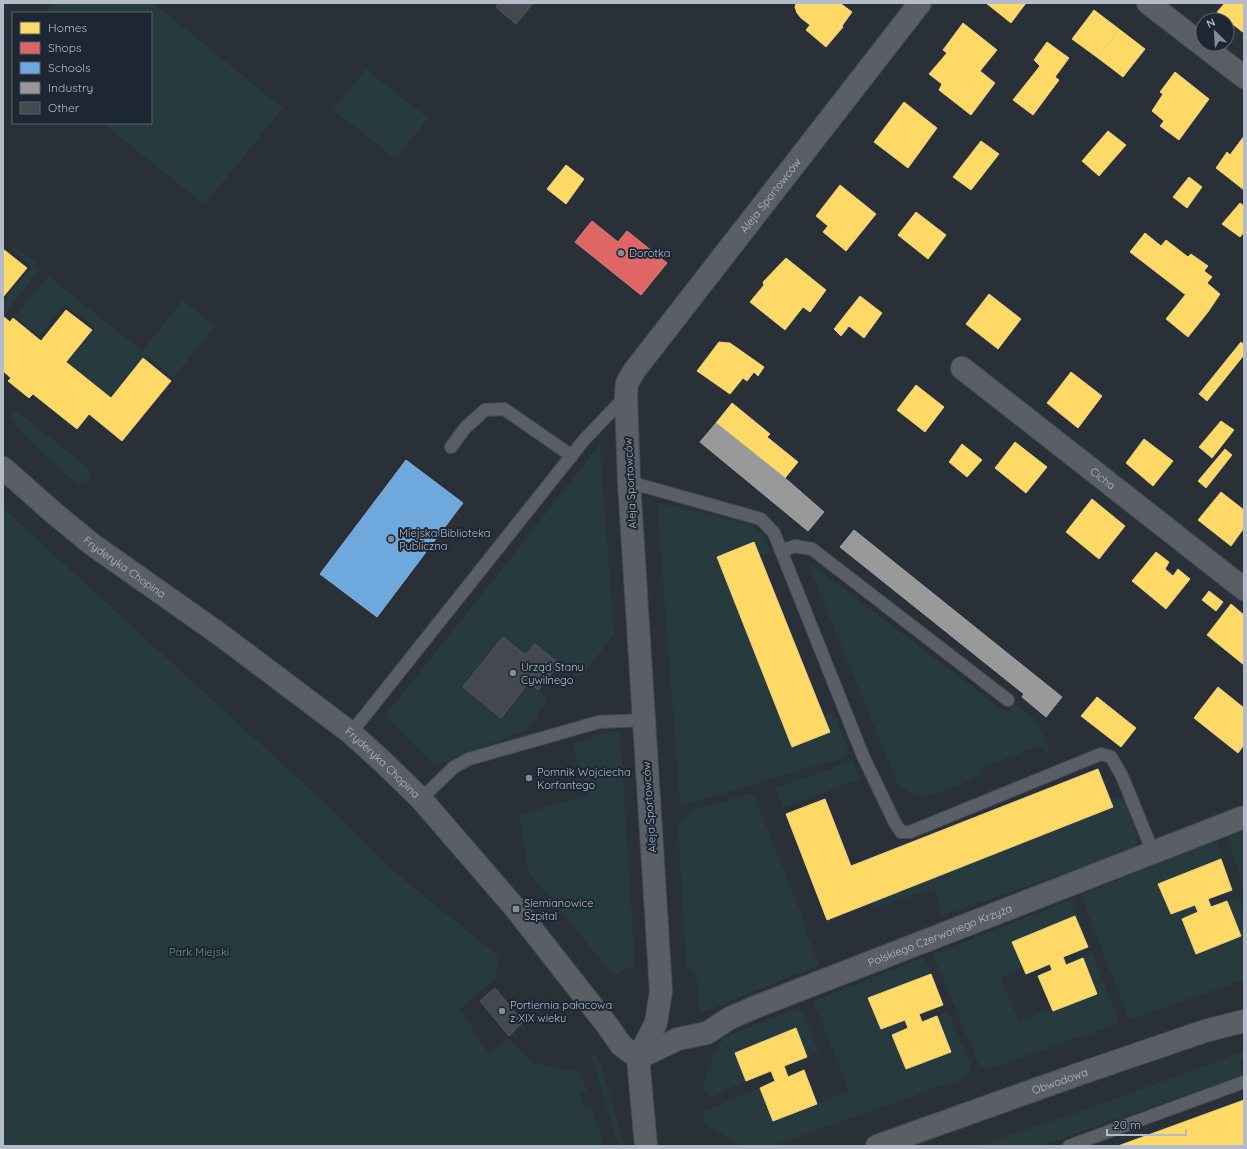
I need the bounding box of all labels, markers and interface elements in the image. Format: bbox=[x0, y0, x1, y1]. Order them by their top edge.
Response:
legend bbox=[12, 12, 152, 124]
north arrow bbox=[1195, 12, 1235, 52]
text: N bbox=[1204, 15, 1217, 31]
text: Homes bbox=[48, 20, 88, 35]
text: Shops bbox=[48, 40, 82, 55]
text: Schools bbox=[48, 60, 91, 75]
text: Industry bbox=[48, 80, 93, 95]
text: Other bbox=[48, 100, 80, 115]
street label: Aleja Sportowców bbox=[737, 155, 804, 236]
place label: Dorotka bbox=[629, 246, 671, 260]
marker: Dorotka bbox=[616, 248, 626, 258]
street label: Aleja Sportowców bbox=[621, 437, 639, 529]
street label: Cicha bbox=[1087, 464, 1118, 493]
place label: Miejska Biblioteka Publiczna bbox=[399, 526, 490, 553]
street label: Fryderyka Chopina bbox=[81, 533, 168, 601]
marker: Miejska Biblioteka Publiczna bbox=[386, 534, 396, 544]
place label: Urząd Stanu Cywilnego bbox=[521, 660, 584, 687]
marker: Urząd Stanu Cywilnego bbox=[508, 668, 518, 678]
street label: Fryderyka Chopina bbox=[342, 724, 423, 801]
street label: Aleja Sportowców bbox=[639, 761, 659, 853]
place label: Pomnik Wojciecha Korfantego bbox=[537, 765, 631, 792]
marker: Pomnik Wojciecha Korfantego bbox=[524, 773, 534, 783]
place label: Siemianowice Szpital bbox=[524, 896, 593, 923]
street label: Polskiego Czerwonego Krzyża bbox=[866, 901, 1014, 970]
marker: Siemianowice Szpital bbox=[511, 904, 521, 914]
park label: Park Miejski bbox=[169, 945, 229, 959]
place label: Portiernia pałacowa z XIX wieku bbox=[510, 998, 612, 1025]
marker: Portiernia pałacowa z XIX wieku bbox=[497, 1006, 507, 1016]
street label: Obwodowa bbox=[1030, 1065, 1090, 1097]
scale bar bbox=[1107, 1111, 1186, 1137]
text: 20 m bbox=[1113, 1117, 1141, 1132]

